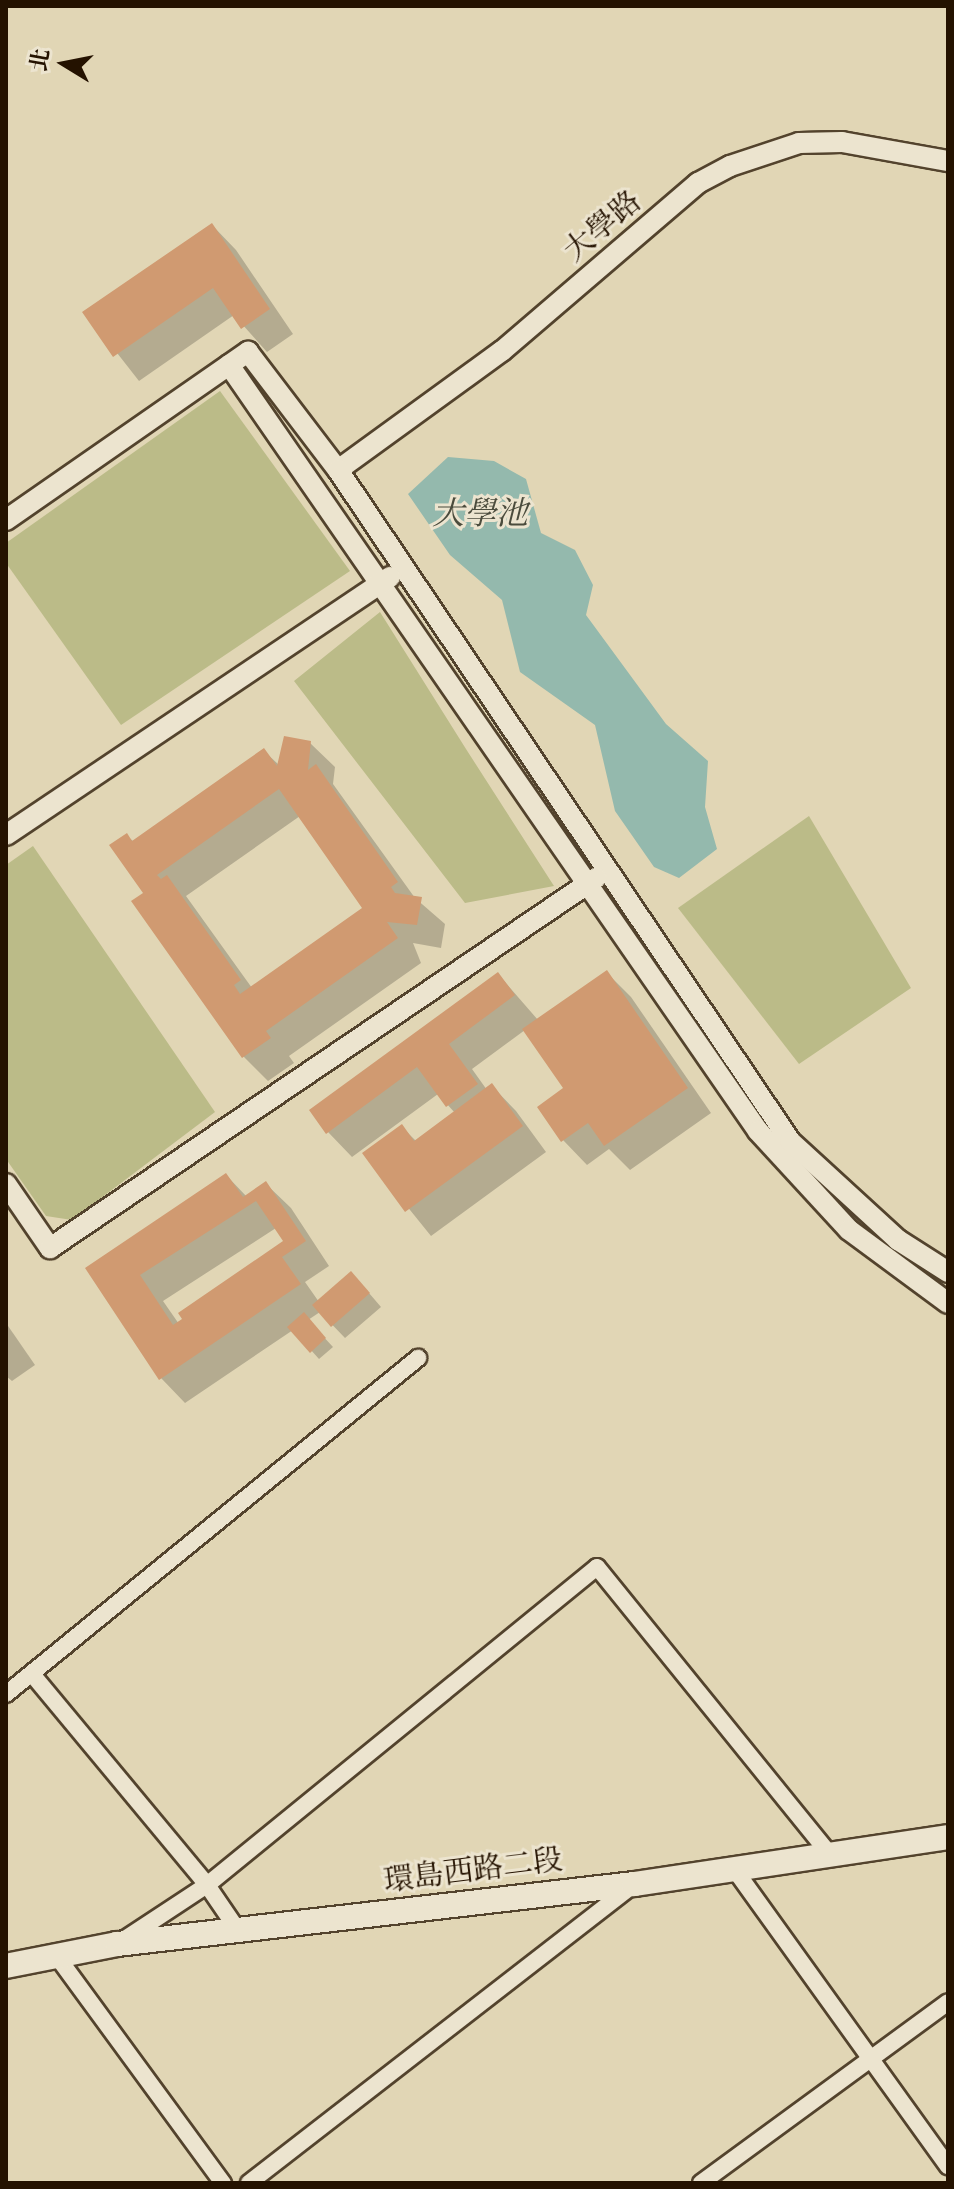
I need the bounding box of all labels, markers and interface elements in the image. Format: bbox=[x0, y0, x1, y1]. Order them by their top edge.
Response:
north arrow bbox=[24, 24, 104, 104]
text: 北 bbox=[24, 46, 56, 73]
street label: 大學路 bbox=[556, 183, 648, 269]
water label: 大學池 bbox=[432, 494, 528, 532]
street label: 環島西路二段 bbox=[381, 1841, 565, 1899]

